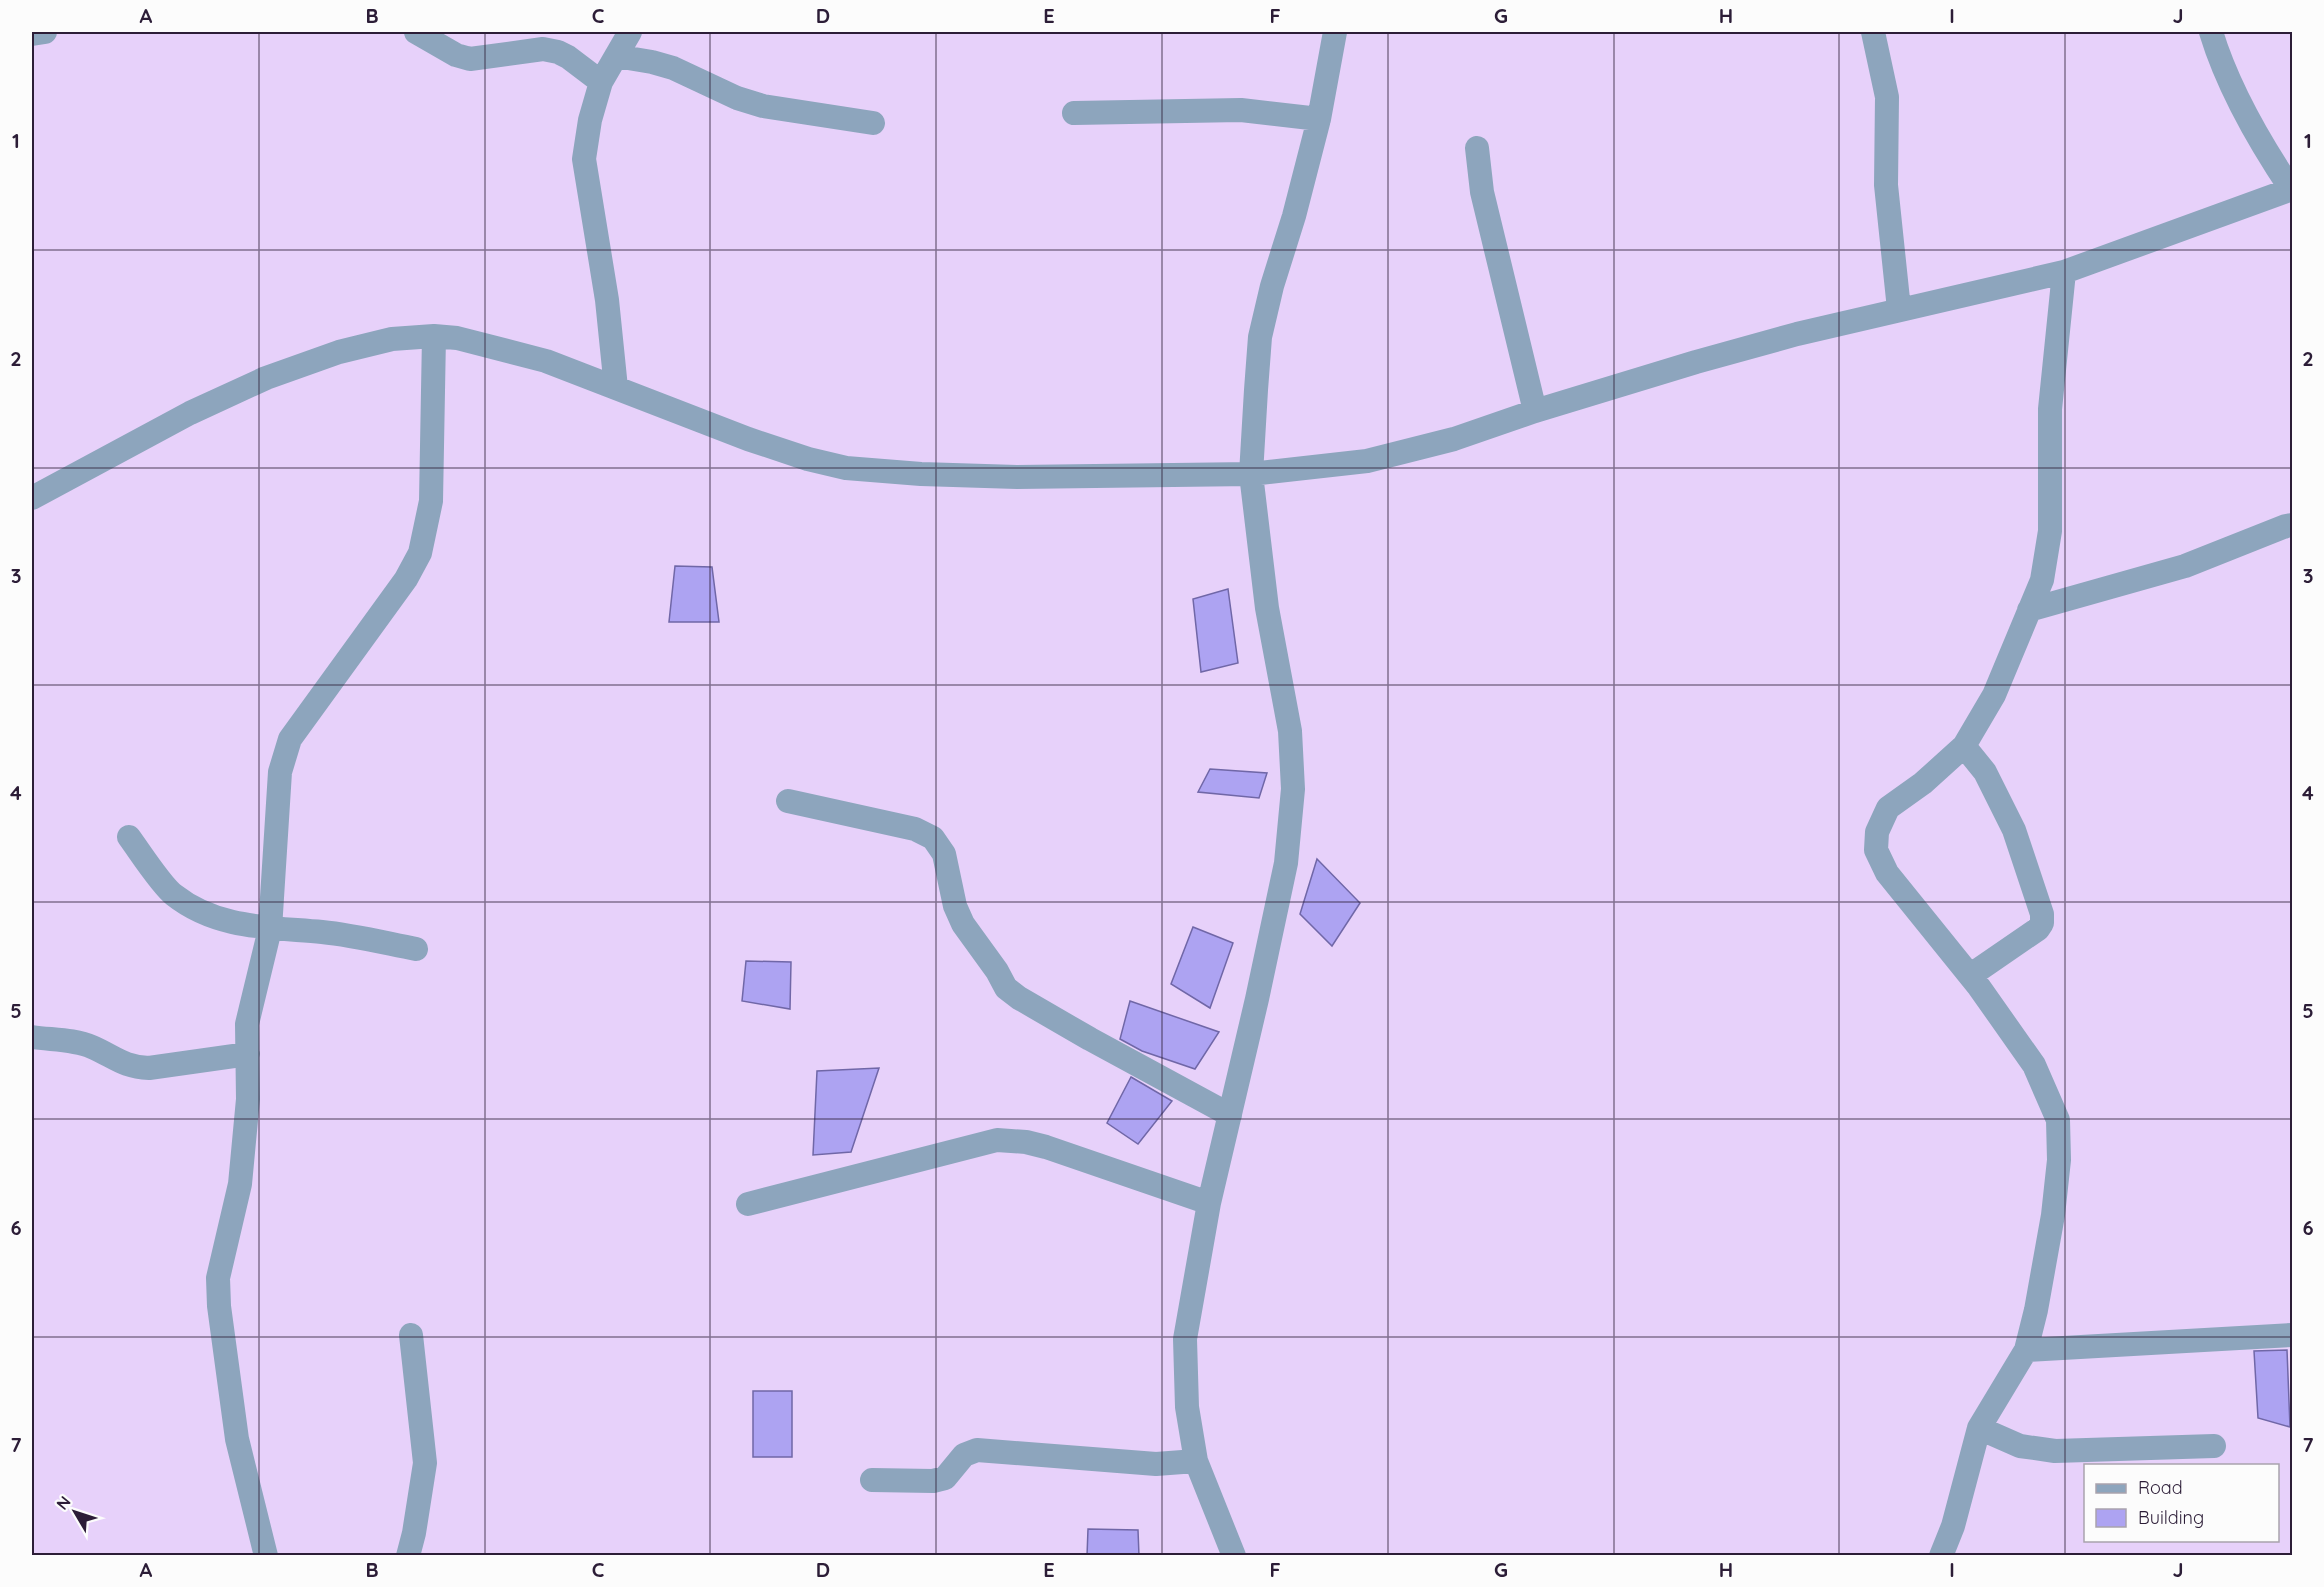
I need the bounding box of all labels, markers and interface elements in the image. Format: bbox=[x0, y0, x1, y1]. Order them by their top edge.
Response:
text: A bbox=[140, 3, 153, 28]
text: B bbox=[365, 3, 379, 28]
text: C bbox=[592, 3, 605, 28]
text: D bbox=[816, 3, 830, 28]
text: E bbox=[1043, 3, 1055, 28]
text: F bbox=[1269, 3, 1281, 28]
text: G bbox=[1494, 3, 1508, 28]
text: H bbox=[1719, 3, 1733, 28]
text: I bbox=[1949, 3, 1955, 28]
text: J bbox=[2172, 3, 2184, 28]
text: 1 bbox=[12, 128, 20, 153]
text: 1 bbox=[2304, 128, 2312, 153]
text: 2 bbox=[10, 346, 22, 371]
text: 2 bbox=[2302, 346, 2314, 371]
text: 3 bbox=[11, 563, 21, 588]
text: 3 bbox=[2303, 563, 2313, 588]
text: 4 bbox=[10, 780, 22, 805]
text: 4 bbox=[2302, 780, 2314, 805]
text: 5 bbox=[10, 998, 22, 1023]
text: 5 bbox=[2302, 998, 2314, 1023]
text: 6 bbox=[10, 1215, 22, 1240]
text: 6 bbox=[2302, 1215, 2314, 1240]
text: 7 bbox=[11, 1432, 22, 1457]
text: 7 bbox=[2303, 1432, 2314, 1457]
legend bbox=[2084, 1464, 2279, 1542]
text: Road bbox=[2138, 1476, 2183, 1499]
north arrow bbox=[45, 1482, 105, 1542]
text: N bbox=[52, 1492, 75, 1513]
text: Building bbox=[2138, 1506, 2204, 1529]
text: A bbox=[140, 1557, 153, 1582]
text: B bbox=[365, 1557, 379, 1582]
text: C bbox=[592, 1557, 605, 1582]
text: D bbox=[816, 1557, 830, 1582]
text: E bbox=[1043, 1557, 1055, 1582]
text: F bbox=[1269, 1557, 1281, 1582]
text: G bbox=[1494, 1557, 1508, 1582]
text: H bbox=[1719, 1557, 1733, 1582]
text: I bbox=[1949, 1557, 1955, 1582]
text: J bbox=[2172, 1557, 2184, 1582]

